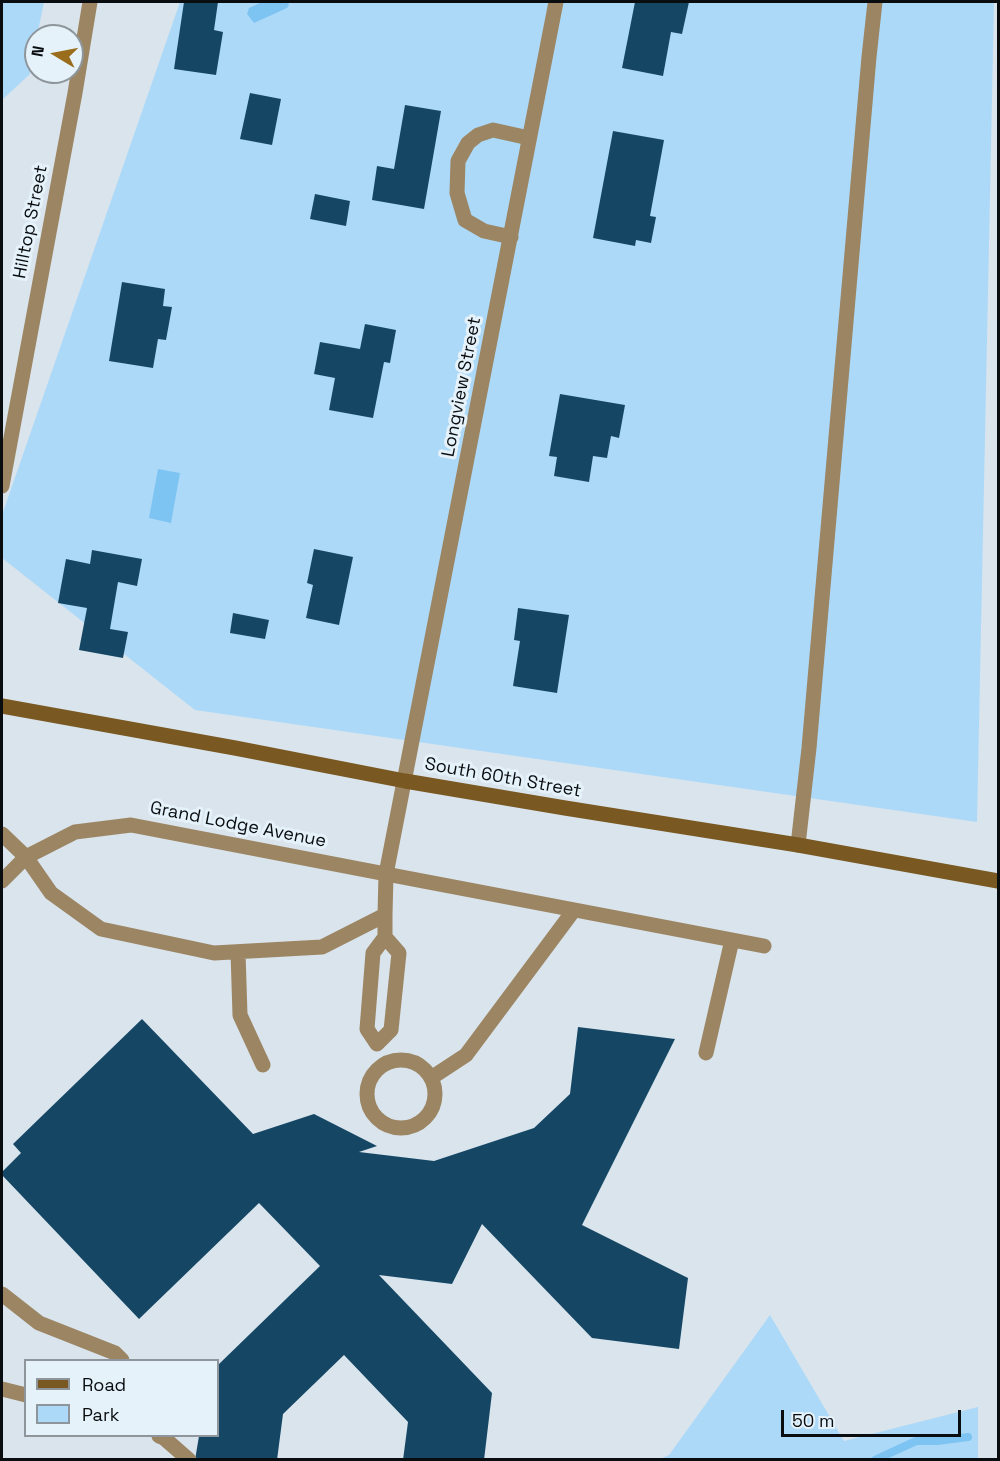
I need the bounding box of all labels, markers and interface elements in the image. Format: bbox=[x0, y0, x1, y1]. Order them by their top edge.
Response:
north arrow bbox=[24, 24, 84, 84]
text: N bbox=[26, 44, 49, 58]
street label: Hilltop Street bbox=[9, 163, 53, 281]
street label: Longview Street bbox=[438, 315, 486, 459]
street label: South 60th Street bbox=[423, 754, 583, 802]
street label: Grand Lodge Avenue bbox=[148, 797, 328, 853]
legend bbox=[24, 1359, 219, 1437]
text: Road bbox=[82, 1373, 126, 1396]
scale bar bbox=[784, 1398, 964, 1436]
text: Park bbox=[82, 1403, 119, 1426]
text: 50 m bbox=[792, 1409, 834, 1432]

